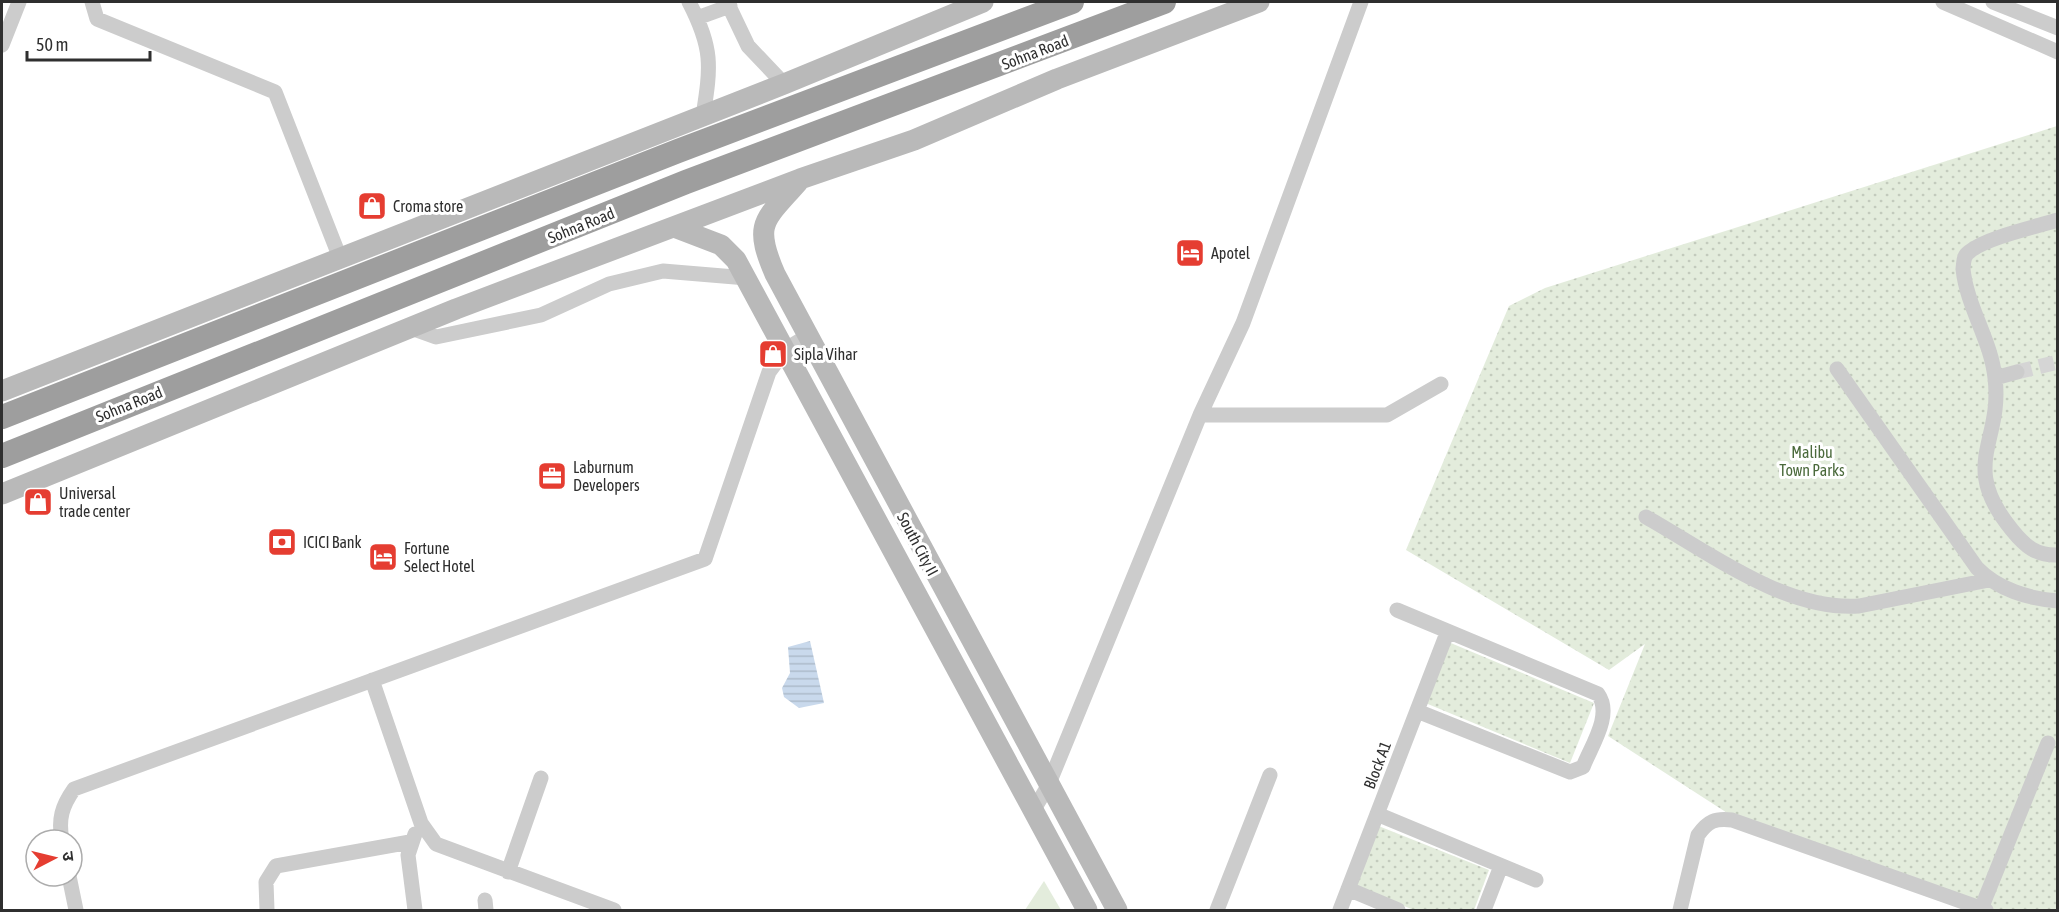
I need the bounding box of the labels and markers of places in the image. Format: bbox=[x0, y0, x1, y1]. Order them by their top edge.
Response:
shop icon: Croma store bbox=[356, 190, 388, 222]
place label: Croma store bbox=[393, 197, 463, 215]
hotel icon: Apotel bbox=[1174, 237, 1206, 269]
place label: Apotel bbox=[1211, 244, 1251, 263]
shop icon: Sipla Vihar bbox=[757, 338, 789, 370]
place label: Sipla Vihar bbox=[794, 345, 858, 364]
place label: Laburnum Developers bbox=[573, 458, 640, 495]
office icon: Laburnum Developers bbox=[536, 460, 568, 492]
place label: Universal trade center bbox=[59, 484, 130, 520]
shop icon: Universal trade center bbox=[22, 486, 54, 518]
bank icon: ICICI Bank bbox=[266, 526, 298, 558]
place label: ICICI Bank bbox=[303, 533, 362, 551]
place label: Fortune Select Hotel bbox=[404, 539, 475, 575]
hotel icon: Fortune Select Hotel bbox=[367, 541, 399, 573]

